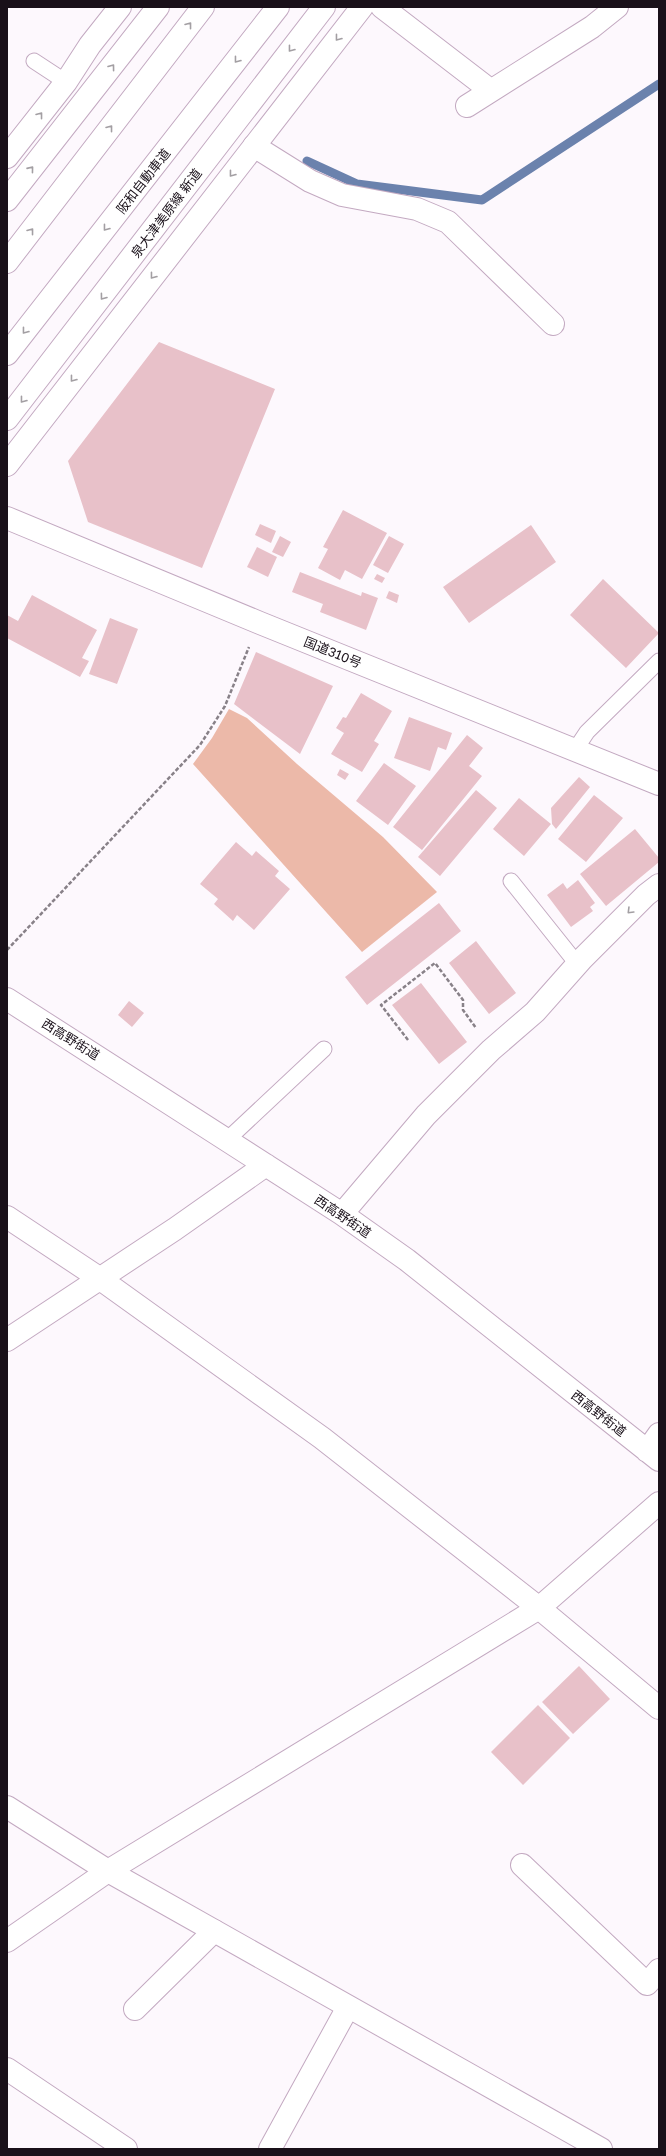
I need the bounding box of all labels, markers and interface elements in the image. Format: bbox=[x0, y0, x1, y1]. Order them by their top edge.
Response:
one-way arrow bbox=[184, 22, 191, 29]
one-way arrow bbox=[336, 33, 343, 40]
one-way arrow bbox=[289, 44, 296, 51]
one-way arrow bbox=[235, 55, 242, 62]
one-way arrow bbox=[107, 65, 114, 72]
one-way arrow bbox=[35, 113, 42, 120]
one-way arrow bbox=[105, 125, 112, 132]
street label: 阪和自動車道 bbox=[113, 145, 173, 217]
street label: 泉大津美原線 新道 bbox=[127, 165, 205, 261]
one-way arrow bbox=[27, 167, 34, 174]
one-way arrow bbox=[230, 169, 237, 176]
one-way arrow bbox=[103, 224, 110, 231]
one-way arrow bbox=[26, 228, 33, 235]
one-way arrow bbox=[151, 272, 158, 279]
one-way arrow bbox=[100, 293, 107, 300]
one-way arrow bbox=[23, 326, 30, 333]
one-way arrow bbox=[71, 375, 78, 382]
one-way arrow bbox=[20, 395, 27, 402]
street label: 国道310号 bbox=[302, 633, 364, 671]
one-way arrow bbox=[627, 906, 635, 914]
street label: 西高野街道 bbox=[39, 1015, 103, 1063]
street label: 西高野街道 bbox=[312, 1191, 374, 1241]
street label: 西高野街道 bbox=[568, 1387, 630, 1439]

